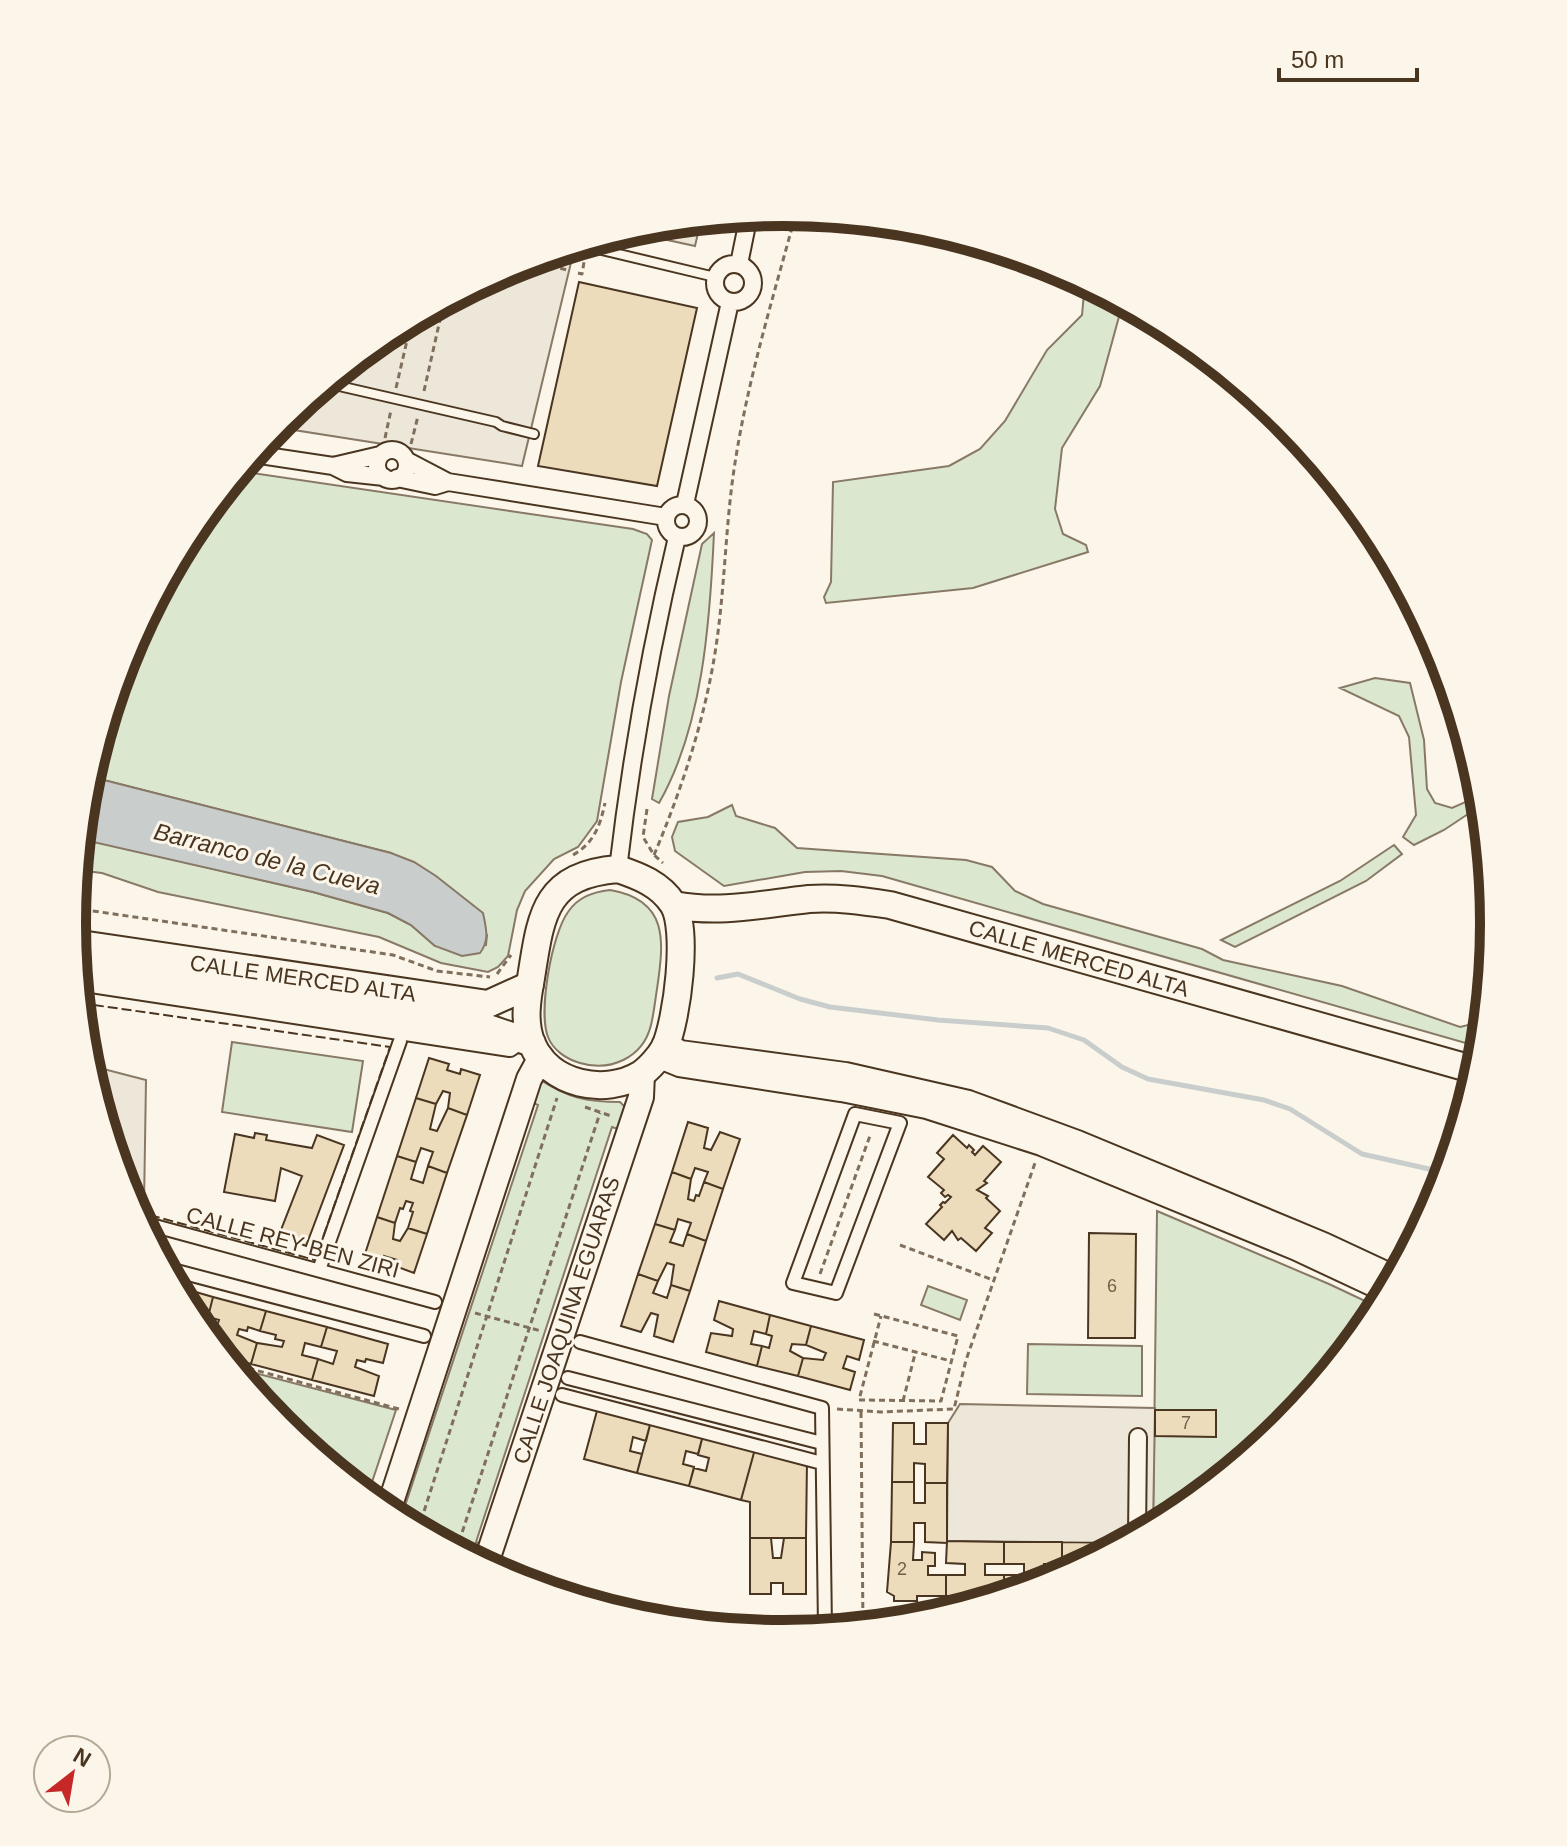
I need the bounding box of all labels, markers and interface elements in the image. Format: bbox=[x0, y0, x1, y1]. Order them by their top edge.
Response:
scale bar bbox=[1279, 32, 1417, 82]
text: 50 m bbox=[1291, 46, 1344, 73]
water label: Barranco de la Cueva bbox=[151, 817, 383, 900]
street label: CALLE MERCED ALTA bbox=[966, 915, 1192, 1002]
street label: CALLE MERCED ALTA bbox=[188, 950, 418, 1007]
street label: CALLE JOAQUINA EGUARAS bbox=[508, 1173, 625, 1467]
street label: CALLE REY BEN ZIRI bbox=[184, 1202, 402, 1283]
house number: 6 bbox=[1107, 1276, 1117, 1296]
house number: 7 bbox=[1181, 1413, 1191, 1433]
house number: 2 bbox=[897, 1559, 907, 1579]
north arrow bbox=[32, 1734, 112, 1814]
text: N bbox=[69, 1742, 95, 1772]

